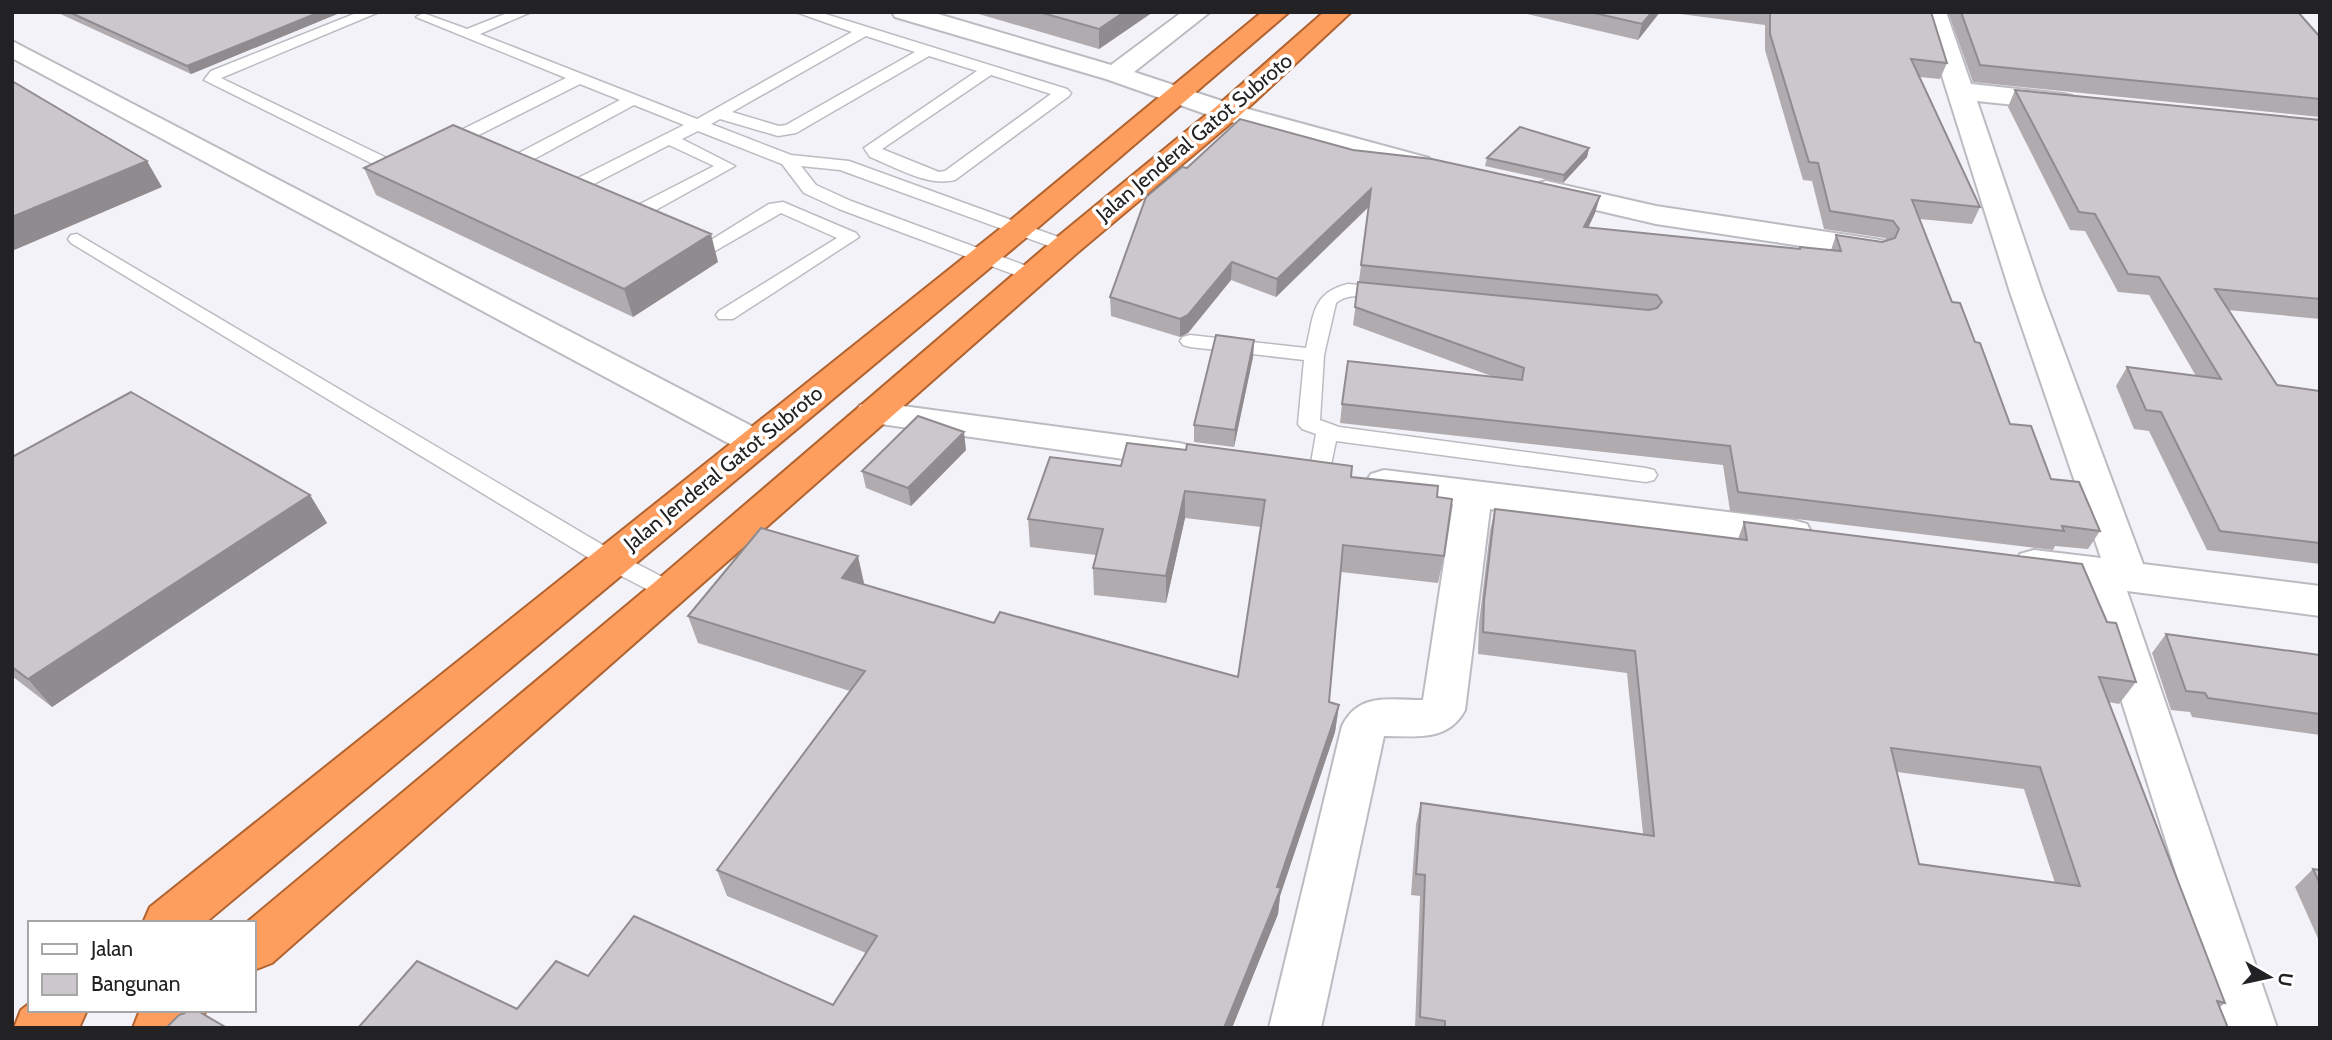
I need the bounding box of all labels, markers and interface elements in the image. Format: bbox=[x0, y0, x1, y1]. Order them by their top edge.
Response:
street label: Jalan Jenderal Gatot Subroto bbox=[1090, 48, 1297, 227]
street label: Jalan Jenderal Gatot Subroto bbox=[618, 380, 827, 556]
legend bbox=[28, 921, 256, 1012]
text: Jalan bbox=[90, 936, 133, 961]
north arrow bbox=[2234, 942, 2304, 1012]
text: Bangunan bbox=[91, 971, 180, 996]
text: U bbox=[2273, 971, 2298, 988]

